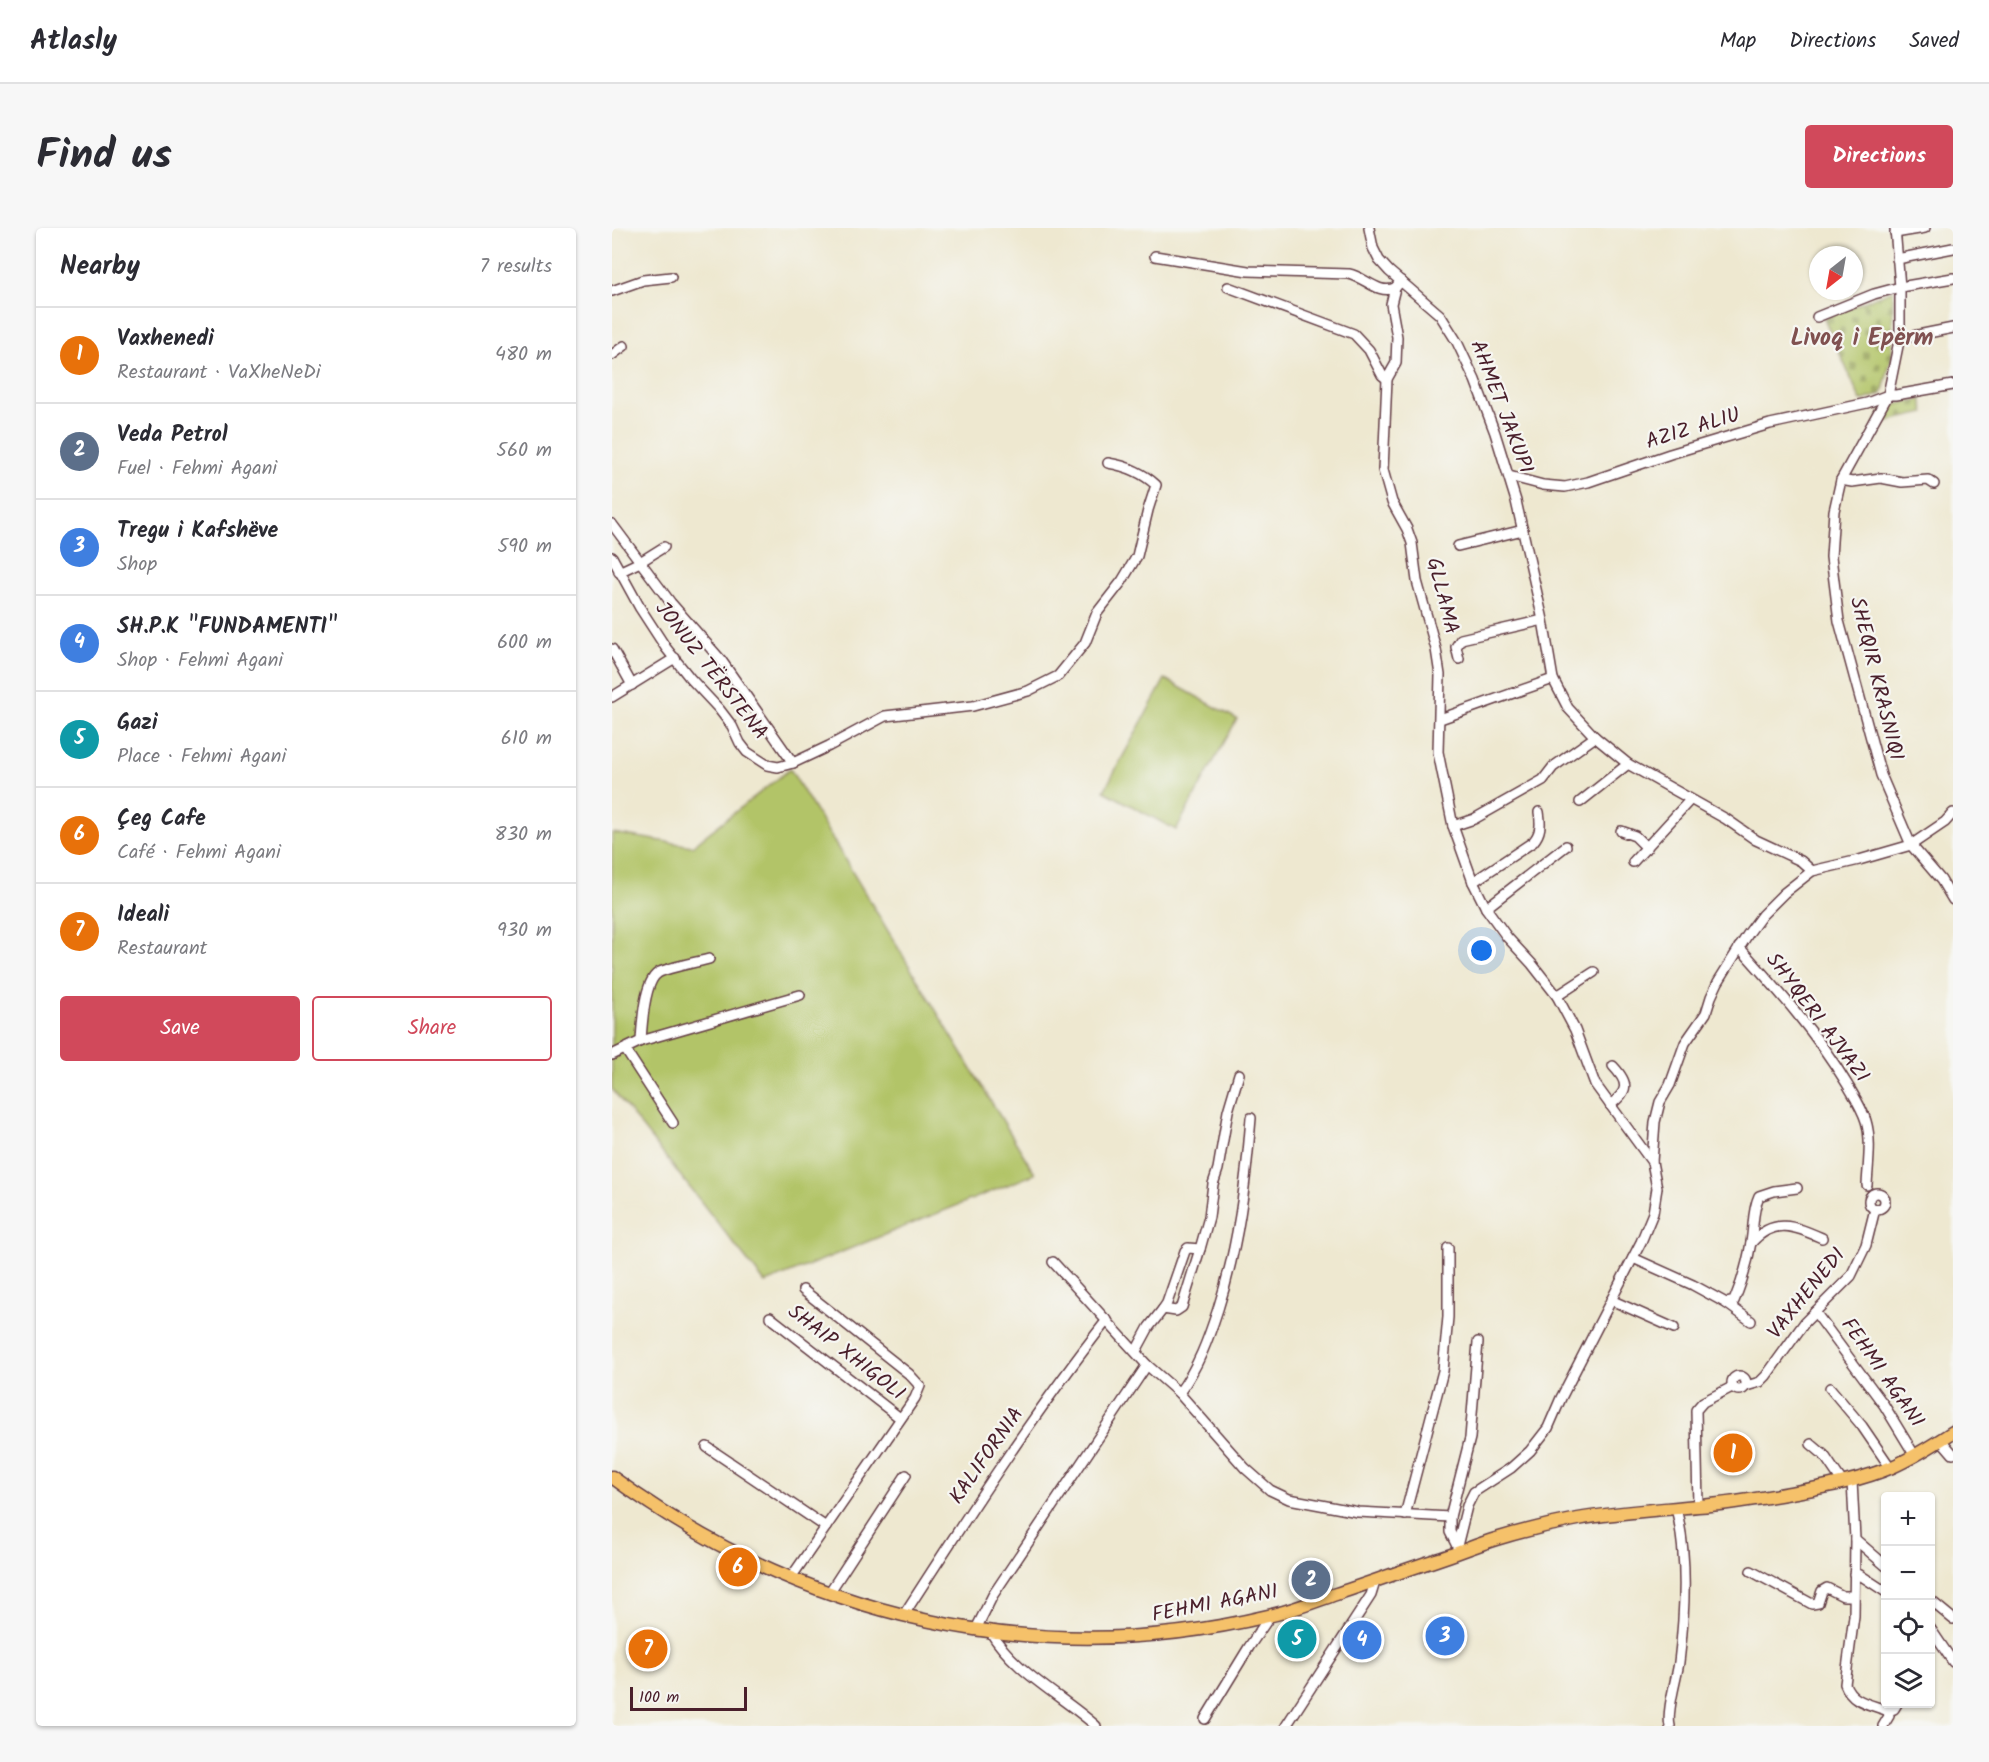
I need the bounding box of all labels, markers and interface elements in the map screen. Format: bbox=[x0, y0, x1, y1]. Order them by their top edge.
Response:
text: Atlasly bbox=[30, 19, 117, 64]
text: Map bbox=[1720, 25, 1756, 58]
text: Directions bbox=[1789, 25, 1876, 58]
text: Saved bbox=[1909, 25, 1959, 58]
text: Find us bbox=[36, 123, 172, 190]
button: Directions bbox=[1805, 125, 1953, 188]
text: Nearby bbox=[60, 246, 140, 288]
north arrow bbox=[1809, 246, 1863, 300]
text: 7 results bbox=[480, 251, 552, 283]
district label: Livoq i Epërm bbox=[1791, 319, 1933, 358]
text: Vaxhenedi bbox=[117, 322, 214, 357]
street label: AHMET JAKUPI bbox=[1460, 335, 1542, 479]
text: 1 bbox=[76, 339, 83, 371]
text: 480 m bbox=[495, 339, 552, 371]
text: Restaurant · VaXheNeDi bbox=[117, 357, 321, 389]
street label: AZIZ ALIU bbox=[1642, 399, 1744, 459]
text: Veda Petrol bbox=[117, 418, 228, 453]
text: 2 bbox=[74, 435, 85, 467]
text: 560 m bbox=[496, 435, 552, 467]
text: Fuel · Fehmi Agani bbox=[117, 453, 277, 485]
text: Tregu i Kafshëve bbox=[117, 514, 278, 549]
text: 3 bbox=[74, 531, 85, 563]
text: 590 m bbox=[498, 531, 552, 563]
text: Shop bbox=[117, 549, 157, 581]
street label: GLLAMA bbox=[1417, 554, 1467, 638]
street label: SHEQIR KRASNIQI bbox=[1840, 594, 1912, 764]
street label: JONUZ TËRSTENA bbox=[646, 595, 776, 747]
text: SH.P.K "FUNDAMENTI" bbox=[117, 610, 338, 645]
text: 4 bbox=[74, 627, 85, 659]
text: 600 m bbox=[497, 627, 552, 659]
text: Shop · Fehmi Agani bbox=[117, 645, 283, 677]
text: Gazi bbox=[117, 706, 158, 741]
text: 5 bbox=[74, 723, 85, 755]
text: 610 m bbox=[501, 723, 552, 755]
text: Place · Fehmi Agani bbox=[117, 741, 286, 773]
text: Çeg Cafe bbox=[117, 802, 206, 837]
text: 6 bbox=[74, 819, 85, 851]
text: 830 m bbox=[495, 819, 552, 851]
text: Café · Fehmi Agani bbox=[117, 837, 281, 869]
text: Ideali bbox=[117, 898, 169, 933]
text: 7 bbox=[75, 915, 84, 947]
text: 930 m bbox=[497, 915, 552, 947]
text: Restaurant bbox=[117, 933, 207, 965]
your location bbox=[1467, 936, 1496, 965]
street label: SHYQERI AJVAZI bbox=[1757, 946, 1877, 1090]
button: Save bbox=[60, 996, 300, 1061]
button: Share bbox=[312, 996, 552, 1061]
street label: VAXHENEDI bbox=[1760, 1241, 1854, 1347]
street label: SHAIP XHIGOLI bbox=[780, 1296, 912, 1410]
street label: FEHMI AGANI bbox=[1832, 1311, 1932, 1435]
street label: KALIFORNIA bbox=[941, 1400, 1033, 1512]
pin: 1 bbox=[1714, 1430, 1752, 1476]
map controls bbox=[1881, 1492, 1935, 1708]
button: + bbox=[1881, 1492, 1935, 1546]
pin: 6 bbox=[718, 1544, 758, 1590]
button: − bbox=[1881, 1546, 1935, 1600]
pin: 2 bbox=[1292, 1558, 1330, 1602]
street label: FEHMI AGANI bbox=[1149, 1576, 1281, 1632]
button: locate bbox=[1881, 1600, 1935, 1654]
pin: 3 bbox=[1426, 1614, 1464, 1658]
pin: 5 bbox=[1278, 1616, 1316, 1662]
pin: 4 bbox=[1342, 1618, 1382, 1662]
pin: 7 bbox=[628, 1626, 668, 1672]
button: layers bbox=[1881, 1654, 1935, 1708]
scale bar bbox=[630, 1684, 747, 1712]
text: 100 m bbox=[639, 1685, 679, 1710]

